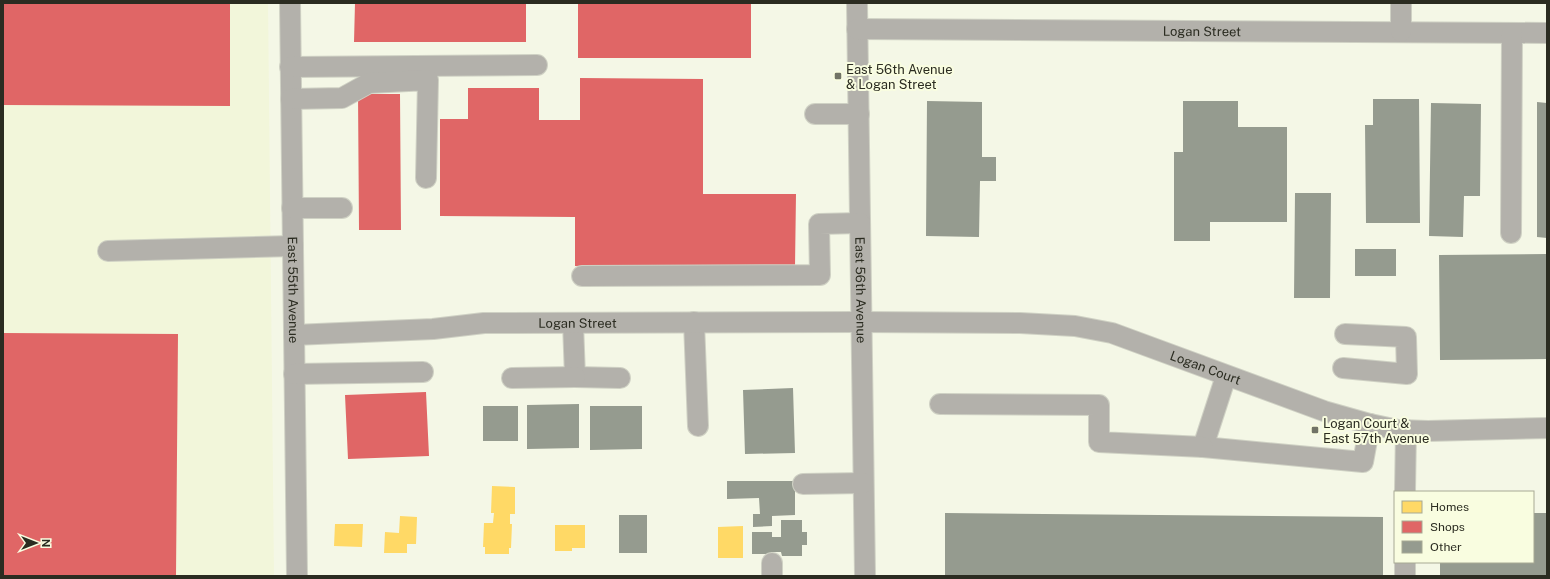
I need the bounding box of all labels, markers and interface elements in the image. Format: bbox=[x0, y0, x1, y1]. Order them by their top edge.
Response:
street label: Logan Street bbox=[1163, 24, 1241, 39]
place label: East 56th Avenue & Logan Street bbox=[846, 62, 953, 92]
marker: East 56th Avenue & Logan Street bbox=[833, 71, 843, 81]
street label: East 55th Avenue bbox=[285, 236, 301, 344]
street label: East 56th Avenue bbox=[852, 237, 869, 343]
street label: Logan Street bbox=[538, 316, 617, 331]
street label: Logan Court bbox=[1168, 348, 1243, 388]
place label: Logan Court & East 57th Avenue bbox=[1323, 416, 1429, 446]
marker: Logan Court & East 57th Avenue bbox=[1310, 425, 1320, 435]
legend bbox=[1394, 491, 1534, 563]
text: Homes bbox=[1430, 500, 1469, 514]
text: Shops bbox=[1430, 520, 1465, 534]
north arrow bbox=[16, 523, 56, 563]
text: N bbox=[40, 539, 52, 547]
text: Other bbox=[1430, 540, 1462, 554]

